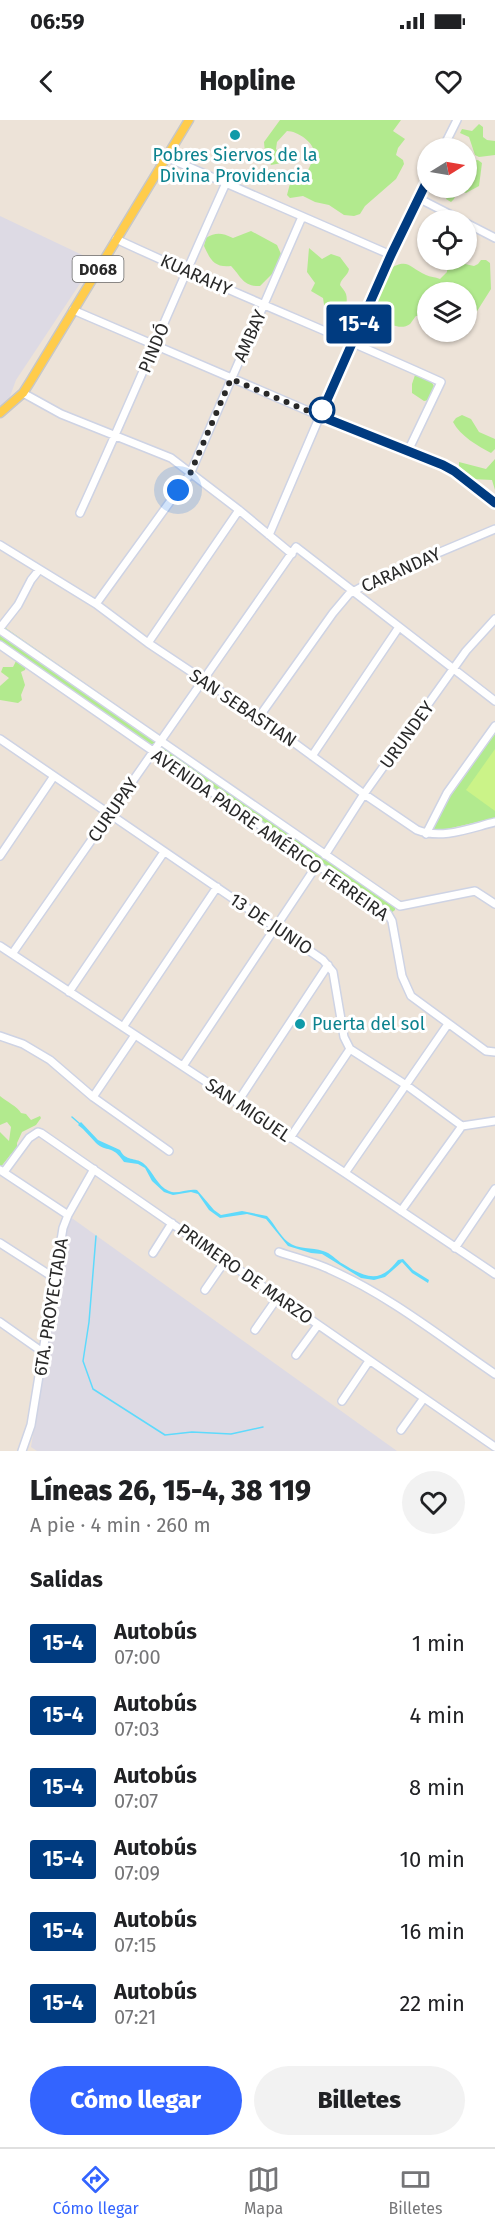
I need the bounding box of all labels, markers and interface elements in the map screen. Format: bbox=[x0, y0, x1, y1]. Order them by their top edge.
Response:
text: 06:59 bbox=[30, 8, 85, 35]
icon: back bbox=[30, 65, 63, 98]
text: Hopline bbox=[200, 65, 295, 97]
icon: heart bbox=[432, 65, 465, 98]
marker: Pobres Siervos de la Divina Providencia bbox=[228, 128, 242, 142]
north arrow bbox=[417, 138, 477, 198]
map controls bbox=[417, 138, 477, 342]
place label: Pobres Siervos de la Divina Providencia bbox=[153, 144, 317, 187]
button: locate bbox=[417, 210, 477, 270]
street label: KUARAHY bbox=[157, 250, 235, 301]
road number: D068 bbox=[72, 256, 124, 282]
button: layers bbox=[417, 282, 477, 342]
line badge: 15-4 bbox=[317, 304, 401, 344]
street label: AMBAY bbox=[229, 307, 271, 365]
text: 15-4 bbox=[338, 311, 380, 337]
street label: PINDÓ bbox=[134, 320, 174, 376]
unlabelled marker bbox=[309, 397, 335, 423]
your location bbox=[163, 475, 193, 505]
street label: CARANDAY bbox=[358, 543, 444, 597]
street label: SAN SEBASTIAN bbox=[185, 664, 301, 752]
street label: URUNDEY bbox=[375, 697, 439, 773]
street label: AVENIDA PADRE AMÉRICO FERREIRA bbox=[147, 744, 394, 926]
street label: CURUPAY bbox=[83, 774, 143, 846]
street label: 13 DE JUNIO bbox=[225, 888, 317, 960]
place label: Puerta del sol bbox=[312, 1013, 425, 1035]
marker: Puerta del sol bbox=[293, 1017, 307, 1031]
street label: SAN MIGUEL bbox=[201, 1073, 295, 1147]
street label: PRIMERO DE MARZO bbox=[173, 1219, 317, 1329]
street label: 6TA. PROYECTADA bbox=[29, 1236, 73, 1378]
button: heart bbox=[402, 1471, 465, 1534]
text: Líneas 26, 15-4, 38 119 bbox=[30, 1474, 311, 1507]
text: A pie · 4 min · 260 m bbox=[30, 1513, 211, 1537]
text: Salidas bbox=[30, 1566, 103, 1593]
text: Autobús bbox=[114, 1618, 197, 1645]
text: 15-4 bbox=[42, 1630, 84, 1656]
text: 1 min bbox=[412, 1630, 465, 1657]
text: 07:00 bbox=[114, 1645, 161, 1669]
text: Autobús bbox=[114, 1690, 197, 1717]
text: 15-4 bbox=[42, 1702, 84, 1728]
text: 4 min bbox=[410, 1702, 465, 1729]
text: 07:03 bbox=[114, 1717, 159, 1741]
text: Autobús bbox=[114, 1762, 197, 1789]
text: 15-4 bbox=[42, 1774, 84, 1800]
text: 8 min bbox=[409, 1774, 465, 1801]
text: 07:07 bbox=[114, 1789, 158, 1813]
text: Autobús bbox=[114, 1834, 197, 1861]
text: 15-4 bbox=[42, 1846, 84, 1872]
text: 10 min bbox=[399, 1846, 465, 1873]
text: 07:09 bbox=[114, 1861, 160, 1885]
text: Autobús bbox=[114, 1906, 197, 1933]
text: 15-4 bbox=[42, 1918, 84, 1944]
text: 16 min bbox=[400, 1918, 465, 1945]
text: 07:15 bbox=[114, 1933, 156, 1957]
text: Autobús bbox=[114, 1978, 197, 2005]
text: 15-4 bbox=[42, 1990, 84, 2016]
text: 22 min bbox=[399, 1990, 465, 2017]
text: 07:21 bbox=[114, 2005, 157, 2029]
button: Cómo llegar bbox=[30, 2066, 242, 2135]
button: Billetes bbox=[254, 2066, 465, 2135]
tab: Cómo llegar bbox=[53, 2163, 139, 2218]
tab: Mapa bbox=[244, 2163, 283, 2218]
tab: Billetes bbox=[388, 2163, 442, 2218]

